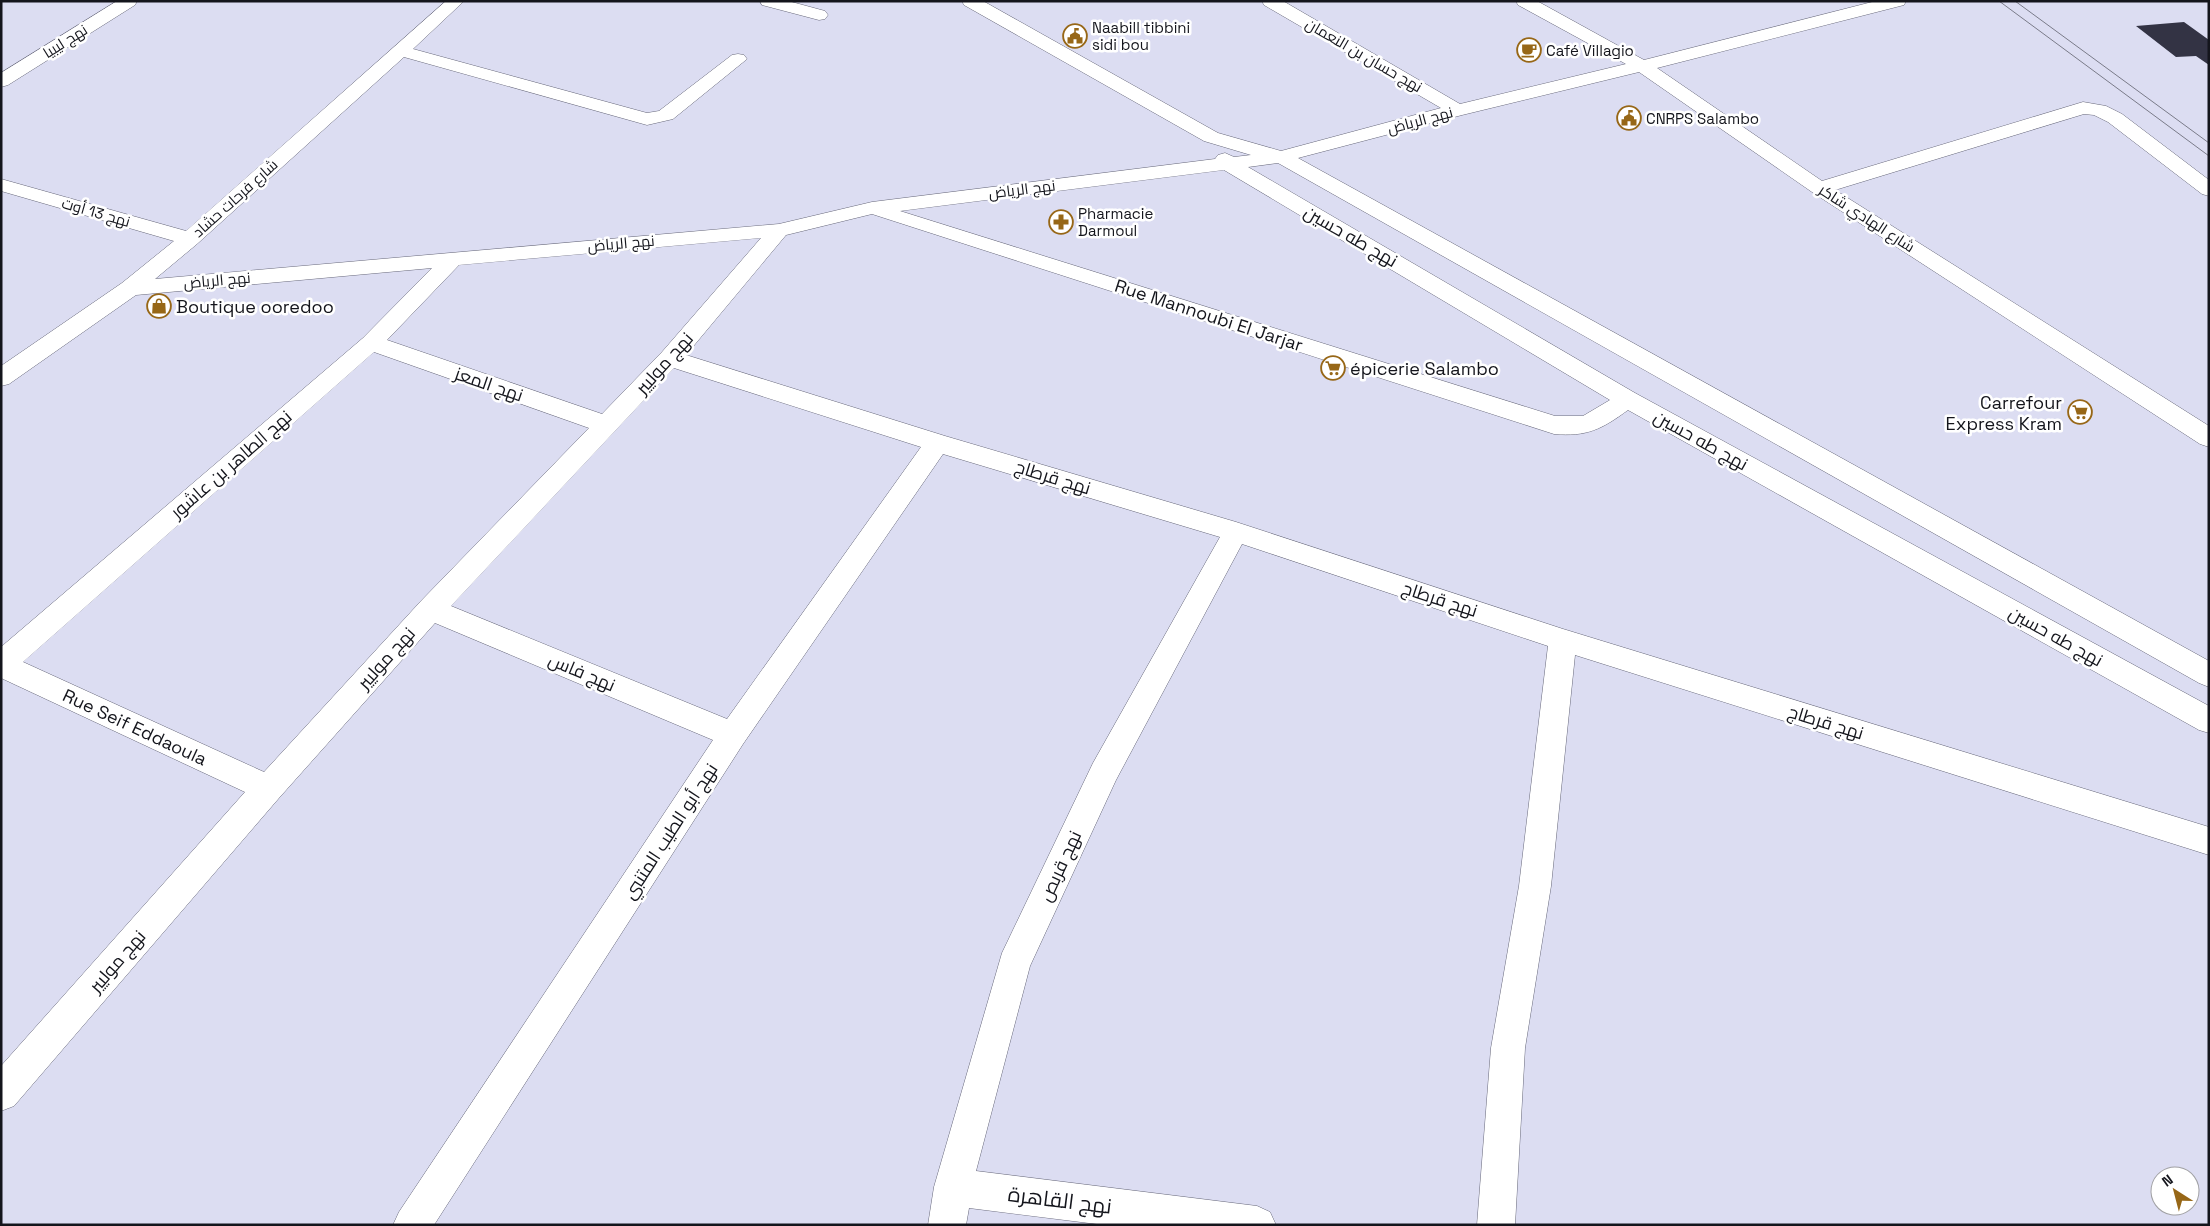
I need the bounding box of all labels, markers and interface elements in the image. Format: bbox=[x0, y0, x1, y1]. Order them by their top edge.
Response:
street label: نهج حسان بن النعمان bbox=[1301, 14, 1426, 98]
place label: Naabill tibbini sidi bou bbox=[1092, 18, 1190, 54]
street label: نهج ليبيا bbox=[39, 20, 92, 64]
public building icon: Naabill tibbini sidi bou bbox=[1062, 23, 1088, 49]
cafe icon: Café Villagio bbox=[1516, 37, 1542, 63]
place label: Café Villagio bbox=[1546, 41, 1634, 60]
street label: نهج الرياض bbox=[1385, 102, 1456, 140]
public building icon: CNRPS Salambo bbox=[1616, 105, 1642, 131]
place label: CNRPS Salambo bbox=[1646, 109, 1759, 128]
street label: شارع فرحات حشاد bbox=[189, 155, 283, 243]
street label: نهج الرياض bbox=[987, 175, 1057, 205]
street label: شارع الهادي شاكر bbox=[1813, 179, 1919, 259]
street label: نهج 13 أوت bbox=[59, 193, 132, 233]
street label: نهج طه حسين bbox=[1300, 200, 1402, 273]
place label: Pharmacie Darmoul bbox=[1078, 204, 1153, 240]
pharmacy icon: Pharmacie Darmoul bbox=[1048, 209, 1074, 235]
street label: نهج الرياض bbox=[587, 231, 656, 257]
street label: نهج الرياض bbox=[183, 268, 252, 294]
street label: Rue Mannoubi El Jarjar bbox=[1112, 274, 1306, 356]
shop icon: Boutique ooredoo bbox=[146, 293, 172, 319]
place label: Boutique ooredoo bbox=[176, 295, 334, 318]
street label: نهج موليير bbox=[630, 327, 699, 400]
supermarket icon: épicerie Salambo bbox=[1320, 355, 1346, 381]
place label: épicerie Salambo bbox=[1350, 357, 1499, 380]
street label: نهج المعز bbox=[450, 361, 527, 407]
place label: Carrefour Express Kram bbox=[1946, 391, 2062, 435]
supermarket icon: Carrefour Express Kram bbox=[2067, 399, 2093, 425]
street label: نهج الطاهر بن عاشور bbox=[165, 405, 297, 524]
street label: نهج طه حسين bbox=[1649, 405, 1752, 476]
street label: نهج قرطاج bbox=[1012, 455, 1094, 500]
street label: نهج قرطاج bbox=[1399, 576, 1481, 623]
street label: نهج طه حسين bbox=[2004, 601, 2107, 672]
street label: نهج موليير bbox=[352, 622, 421, 695]
street label: نهج فاس bbox=[545, 648, 619, 697]
street label: Rue Seif Eddaoula bbox=[59, 683, 211, 771]
street label: نهج قرطاج bbox=[1785, 700, 1867, 745]
street label: نهج أبو الطيب المتنبي bbox=[617, 759, 725, 905]
street label: نهج قربص bbox=[1034, 827, 1087, 906]
street label: نهج موليير bbox=[83, 925, 151, 998]
north arrow bbox=[2150, 1166, 2200, 1216]
text: N bbox=[2158, 1170, 2176, 1191]
street label: نهج القاهرة bbox=[1006, 1180, 1113, 1221]

